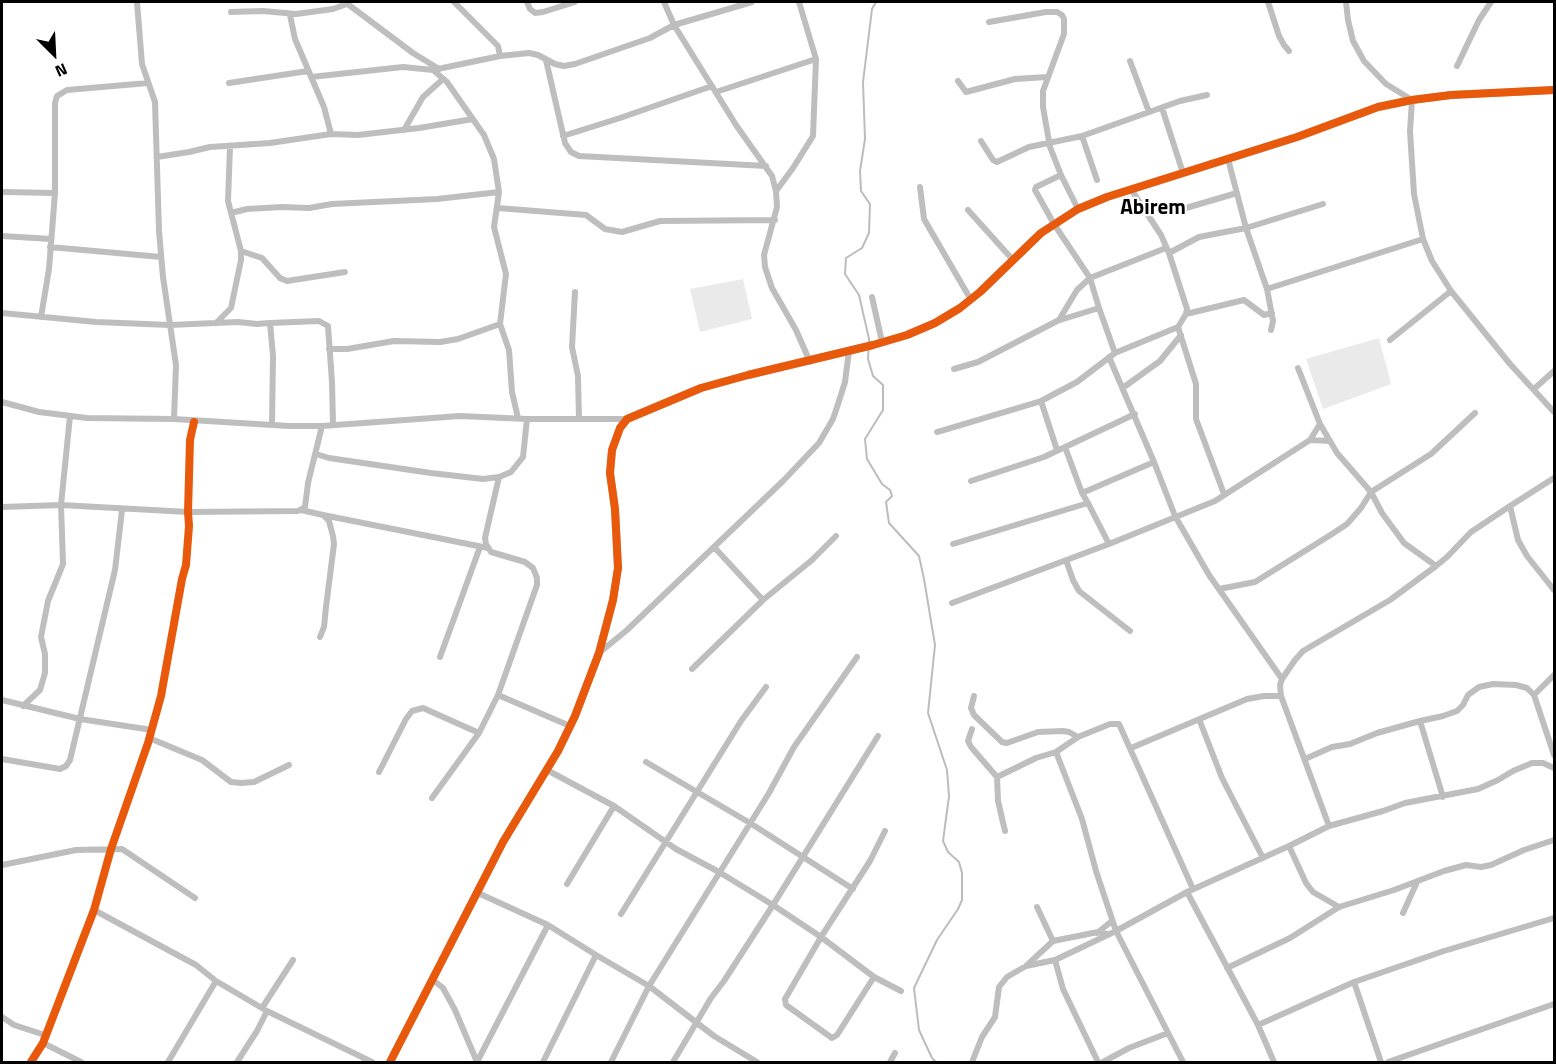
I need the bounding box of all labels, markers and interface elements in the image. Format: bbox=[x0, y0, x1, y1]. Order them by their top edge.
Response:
north arrow bbox=[24, 24, 84, 84]
text: N bbox=[51, 57, 71, 84]
district label: Abirem bbox=[1120, 196, 1186, 222]

